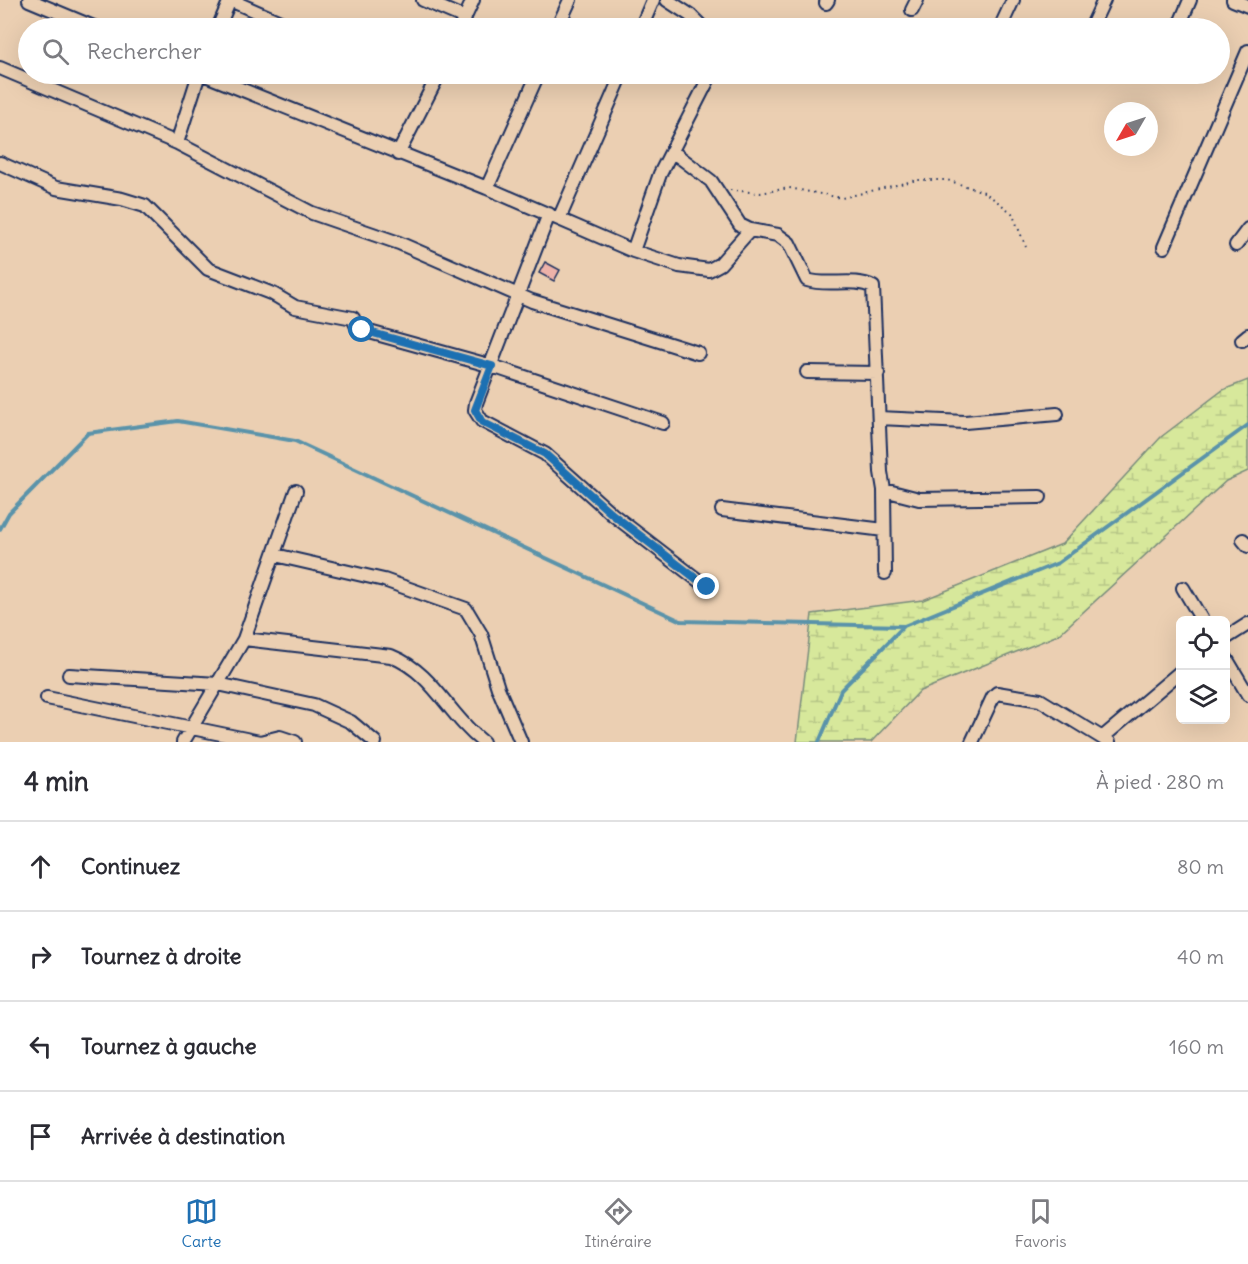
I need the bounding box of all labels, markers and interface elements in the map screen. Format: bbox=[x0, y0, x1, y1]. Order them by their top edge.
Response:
search box bbox=[18, 18, 1230, 84]
icon: search bbox=[39, 35, 72, 68]
text: Rechercher bbox=[87, 37, 202, 65]
north arrow bbox=[1104, 102, 1158, 156]
route start bbox=[348, 316, 374, 342]
route end bbox=[693, 573, 719, 599]
map controls bbox=[1176, 616, 1230, 724]
button: locate bbox=[1176, 616, 1230, 670]
button: layers bbox=[1176, 670, 1230, 724]
text: 4 min bbox=[24, 765, 89, 798]
text: À pied · 280 m bbox=[1096, 769, 1224, 794]
icon: ahead bbox=[24, 850, 57, 883]
text: Continuez bbox=[81, 852, 180, 880]
text: 80 m bbox=[1177, 854, 1224, 879]
icon: right bbox=[24, 940, 57, 973]
text: Tournez à droite bbox=[81, 942, 241, 970]
text: 40 m bbox=[1177, 944, 1224, 969]
icon: left bbox=[24, 1030, 57, 1063]
text: Tournez à gauche bbox=[81, 1032, 257, 1060]
text: 160 m bbox=[1169, 1034, 1224, 1059]
icon: arrive bbox=[24, 1120, 57, 1153]
text: Arrivée à destination bbox=[81, 1122, 285, 1150]
tab: Carte bbox=[182, 1195, 221, 1251]
tab: Itinéraire bbox=[585, 1195, 652, 1251]
tab: Favoris bbox=[1015, 1195, 1066, 1251]

